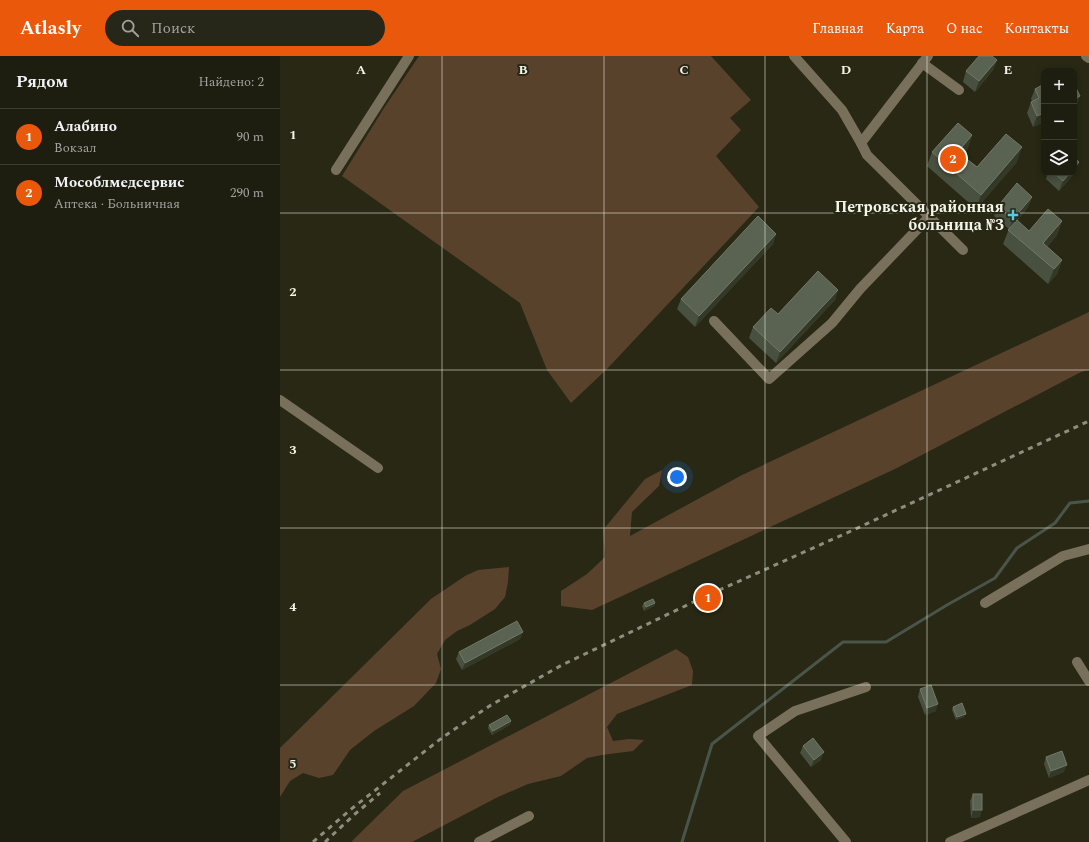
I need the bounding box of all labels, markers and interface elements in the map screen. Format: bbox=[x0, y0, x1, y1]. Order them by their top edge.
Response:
search box bbox=[105, 10, 385, 46]
text: Atlasly bbox=[20, 14, 81, 43]
icon: search bbox=[119, 17, 141, 39]
text: Поиск bbox=[151, 17, 195, 40]
text: Главная bbox=[812, 18, 864, 39]
text: Карта bbox=[886, 18, 924, 39]
text: О нас bbox=[946, 18, 983, 39]
text: Контакты bbox=[1005, 18, 1069, 39]
text: A bbox=[356, 60, 366, 80]
text: B bbox=[518, 60, 528, 80]
text: C bbox=[679, 60, 689, 80]
text: D bbox=[841, 60, 851, 80]
text: E bbox=[1004, 60, 1013, 80]
map controls bbox=[1041, 68, 1077, 176]
button: + bbox=[1041, 68, 1077, 104]
text: Рядом bbox=[16, 69, 68, 95]
text: Найдено: 2 bbox=[198, 72, 264, 92]
button: − bbox=[1041, 104, 1077, 140]
text: Алабино bbox=[54, 115, 117, 138]
text: 1 bbox=[289, 125, 297, 145]
text: 1 bbox=[25, 127, 33, 147]
text: 90 m bbox=[237, 127, 264, 147]
text: Вокзал bbox=[54, 138, 96, 158]
button: layers bbox=[1041, 140, 1077, 176]
pin: 2 bbox=[940, 144, 966, 174]
text: Мособлмедсервис bbox=[54, 171, 185, 194]
text: 2 bbox=[25, 183, 33, 203]
text: 290 m bbox=[230, 183, 264, 203]
text: Аптека · Больничная bbox=[54, 194, 180, 214]
place label: Петровская районная больница №3 bbox=[834, 195, 1004, 237]
marker: Петровская районная больница №3 bbox=[1007, 209, 1019, 221]
text: 2 bbox=[289, 282, 297, 302]
text: 3 bbox=[289, 440, 297, 460]
your location bbox=[667, 467, 687, 487]
pin: 1 bbox=[695, 583, 721, 613]
text: 4 bbox=[289, 597, 297, 617]
text: 5 bbox=[289, 754, 297, 774]

